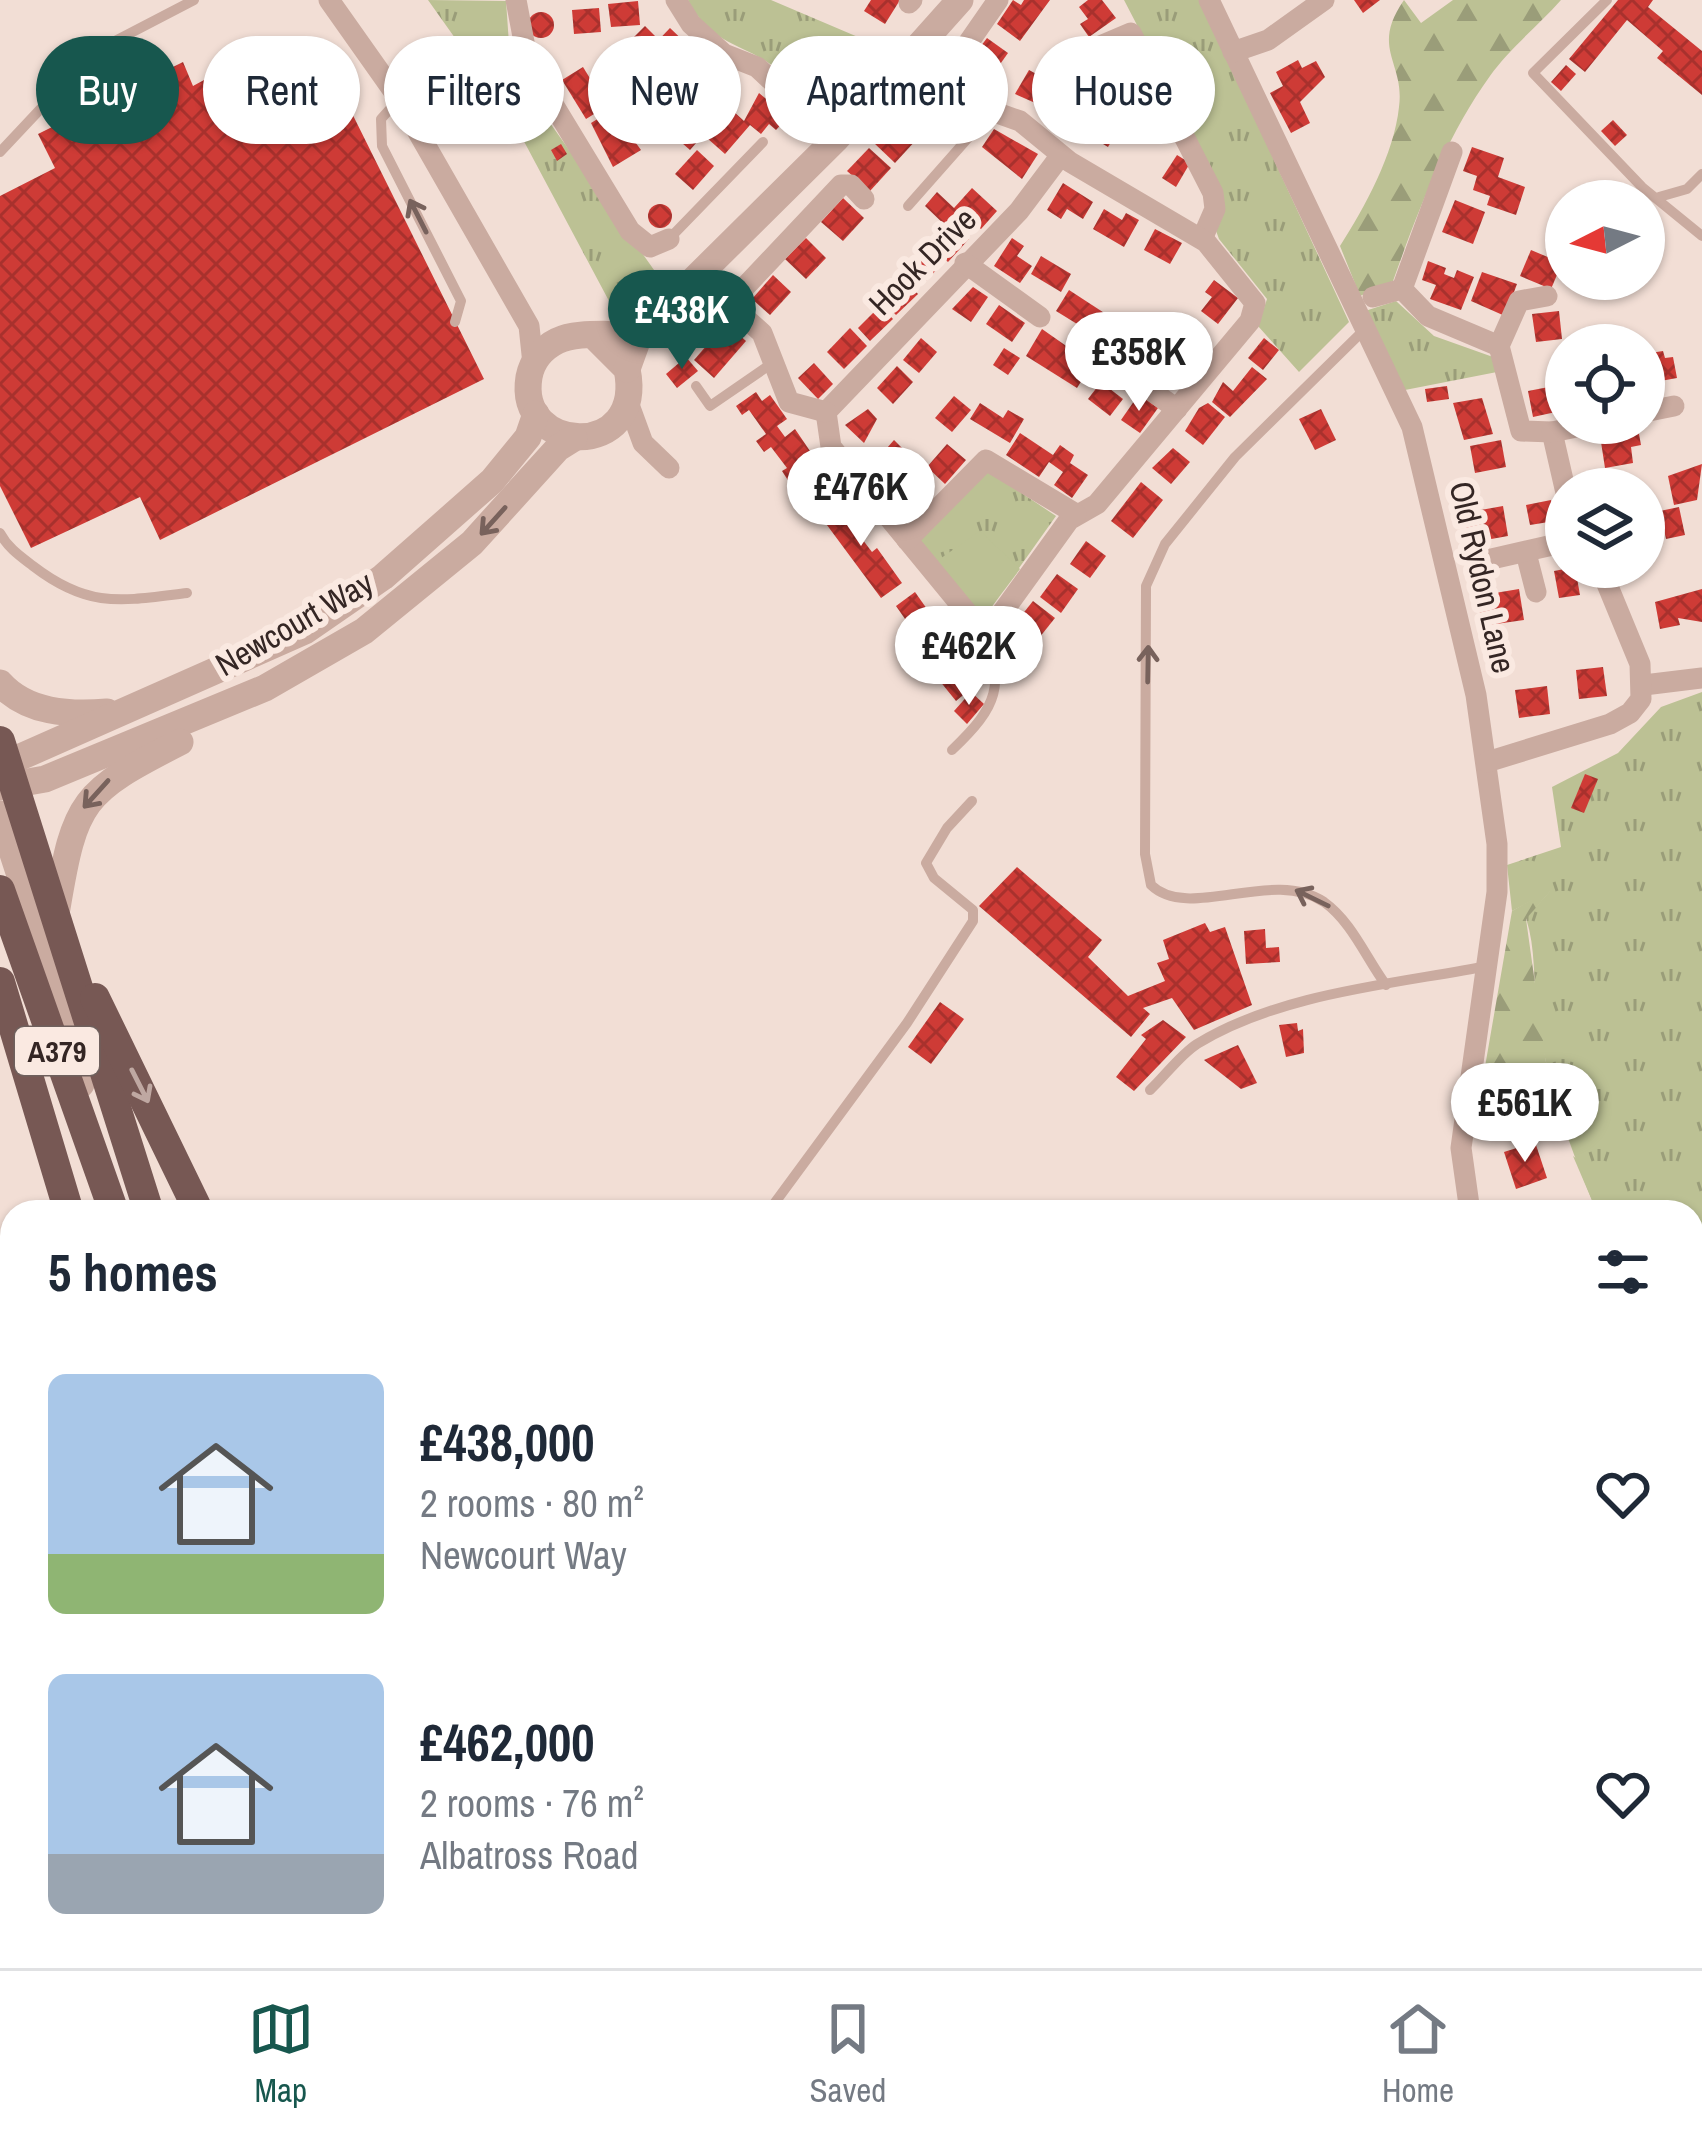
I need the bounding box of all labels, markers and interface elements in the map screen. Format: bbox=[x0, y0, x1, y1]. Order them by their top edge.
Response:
chip: Buy bbox=[36, 36, 179, 144]
chip: Rent bbox=[203, 36, 360, 144]
chip: Filters bbox=[384, 36, 564, 144]
chip: New bbox=[588, 36, 741, 144]
chip: Apartment bbox=[765, 36, 1008, 144]
chip: House bbox=[1032, 36, 1215, 144]
north arrow bbox=[1545, 180, 1665, 300]
map controls bbox=[1545, 180, 1665, 588]
street label: Hook Drive bbox=[859, 198, 985, 324]
one-way arrow bbox=[406, 199, 429, 235]
pin: £438K bbox=[598, 270, 766, 372]
text: £438K bbox=[635, 283, 729, 335]
pin: £358K bbox=[1055, 312, 1223, 414]
button: locate bbox=[1545, 324, 1665, 444]
text: £358K bbox=[1092, 325, 1186, 377]
pin: £476K bbox=[777, 447, 945, 549]
text: £476K bbox=[814, 460, 908, 512]
button: layers bbox=[1545, 468, 1665, 588]
street label: Old Rydon Lane bbox=[1440, 477, 1526, 677]
one-way arrow bbox=[479, 505, 507, 535]
street label: Newcourt Way bbox=[207, 560, 381, 686]
pin: £462K bbox=[885, 606, 1053, 708]
text: £462K bbox=[922, 619, 1016, 671]
one-way arrow bbox=[1136, 645, 1159, 684]
one-way arrow bbox=[83, 779, 110, 809]
one-way arrow bbox=[1294, 886, 1330, 908]
road number: A379 bbox=[15, 1027, 99, 1075]
pin: £561K bbox=[1441, 1063, 1609, 1165]
one-way arrow bbox=[129, 1068, 152, 1104]
text: £561K bbox=[1478, 1076, 1572, 1128]
text: 5 homes bbox=[48, 1238, 218, 1307]
icon: filters bbox=[1590, 1239, 1656, 1305]
text: £438,000 bbox=[420, 1408, 594, 1477]
icon: home bbox=[144, 1422, 288, 1566]
icon: heart bbox=[1590, 1461, 1656, 1527]
text: 2 rooms · 80 m² bbox=[420, 1477, 644, 1529]
text: Newcourt Way bbox=[420, 1529, 627, 1581]
text: £462,000 bbox=[420, 1708, 594, 1777]
icon: home bbox=[144, 1722, 288, 1866]
icon: heart bbox=[1590, 1761, 1656, 1827]
text: 2 rooms · 76 m² bbox=[420, 1777, 644, 1829]
text: Albatross Road bbox=[420, 1829, 639, 1881]
tab: Map bbox=[248, 1996, 314, 2112]
tab: Saved bbox=[810, 1996, 886, 2112]
tab: Home bbox=[1382, 1996, 1454, 2112]

